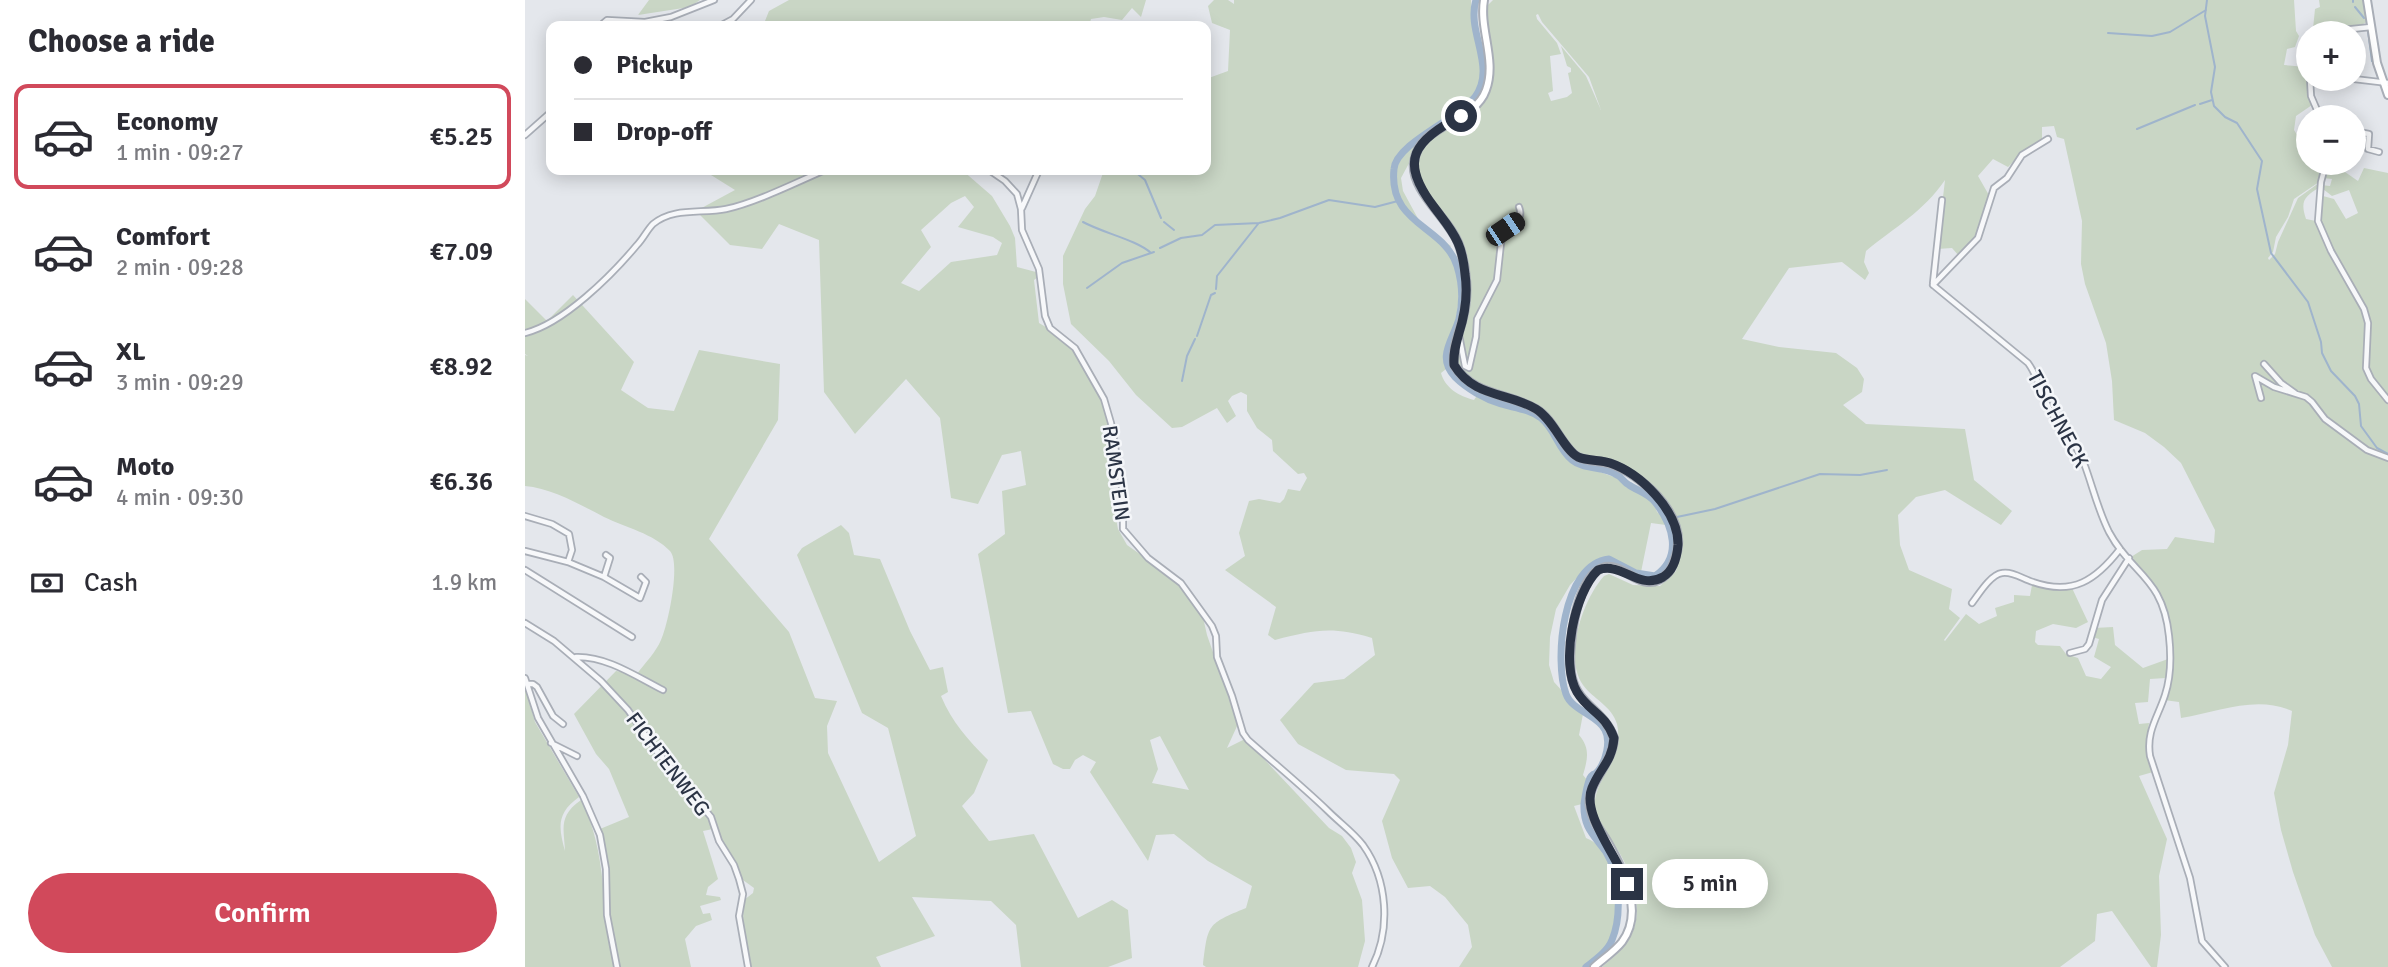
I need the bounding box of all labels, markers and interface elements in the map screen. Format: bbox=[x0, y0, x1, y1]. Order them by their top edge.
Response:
map controls bbox=[2296, 21, 2366, 175]
button: + bbox=[2296, 21, 2366, 91]
text: Choose a ride bbox=[28, 22, 215, 61]
text: Pickup bbox=[616, 49, 693, 81]
route start bbox=[1445, 100, 1477, 132]
icon: car bbox=[32, 105, 95, 168]
button: − bbox=[2296, 105, 2366, 175]
text: Economy bbox=[116, 106, 218, 138]
text: Drop-off bbox=[616, 116, 712, 148]
text: €5.25 bbox=[430, 121, 493, 153]
text: 1 min · 09:27 bbox=[116, 138, 244, 167]
car bbox=[1482, 209, 1529, 249]
icon: car bbox=[32, 220, 95, 283]
text: Comfort bbox=[116, 221, 210, 253]
text: €7.09 bbox=[430, 236, 493, 268]
text: 2 min · 09:28 bbox=[116, 253, 244, 282]
icon: car bbox=[32, 335, 95, 398]
text: XL bbox=[116, 336, 146, 368]
text: €8.92 bbox=[430, 351, 493, 383]
street label: TISCHNECK bbox=[2022, 366, 2095, 472]
text: 3 min · 09:29 bbox=[116, 368, 244, 397]
street label: RAMSTEIN bbox=[1096, 424, 1136, 522]
icon: car bbox=[32, 450, 95, 513]
text: Moto bbox=[116, 451, 174, 483]
text: €6.36 bbox=[430, 466, 493, 498]
text: 4 min · 09:30 bbox=[116, 483, 244, 512]
icon: cash bbox=[28, 564, 66, 602]
text: Cash bbox=[84, 567, 138, 599]
text: 1.9 km bbox=[431, 568, 497, 597]
street label: FICHTENWEG bbox=[620, 707, 716, 821]
callout: 5 min bbox=[1651, 860, 1767, 908]
route end bbox=[1611, 868, 1643, 900]
text: 5 min bbox=[1682, 869, 1738, 898]
button: Confirm bbox=[28, 873, 497, 953]

